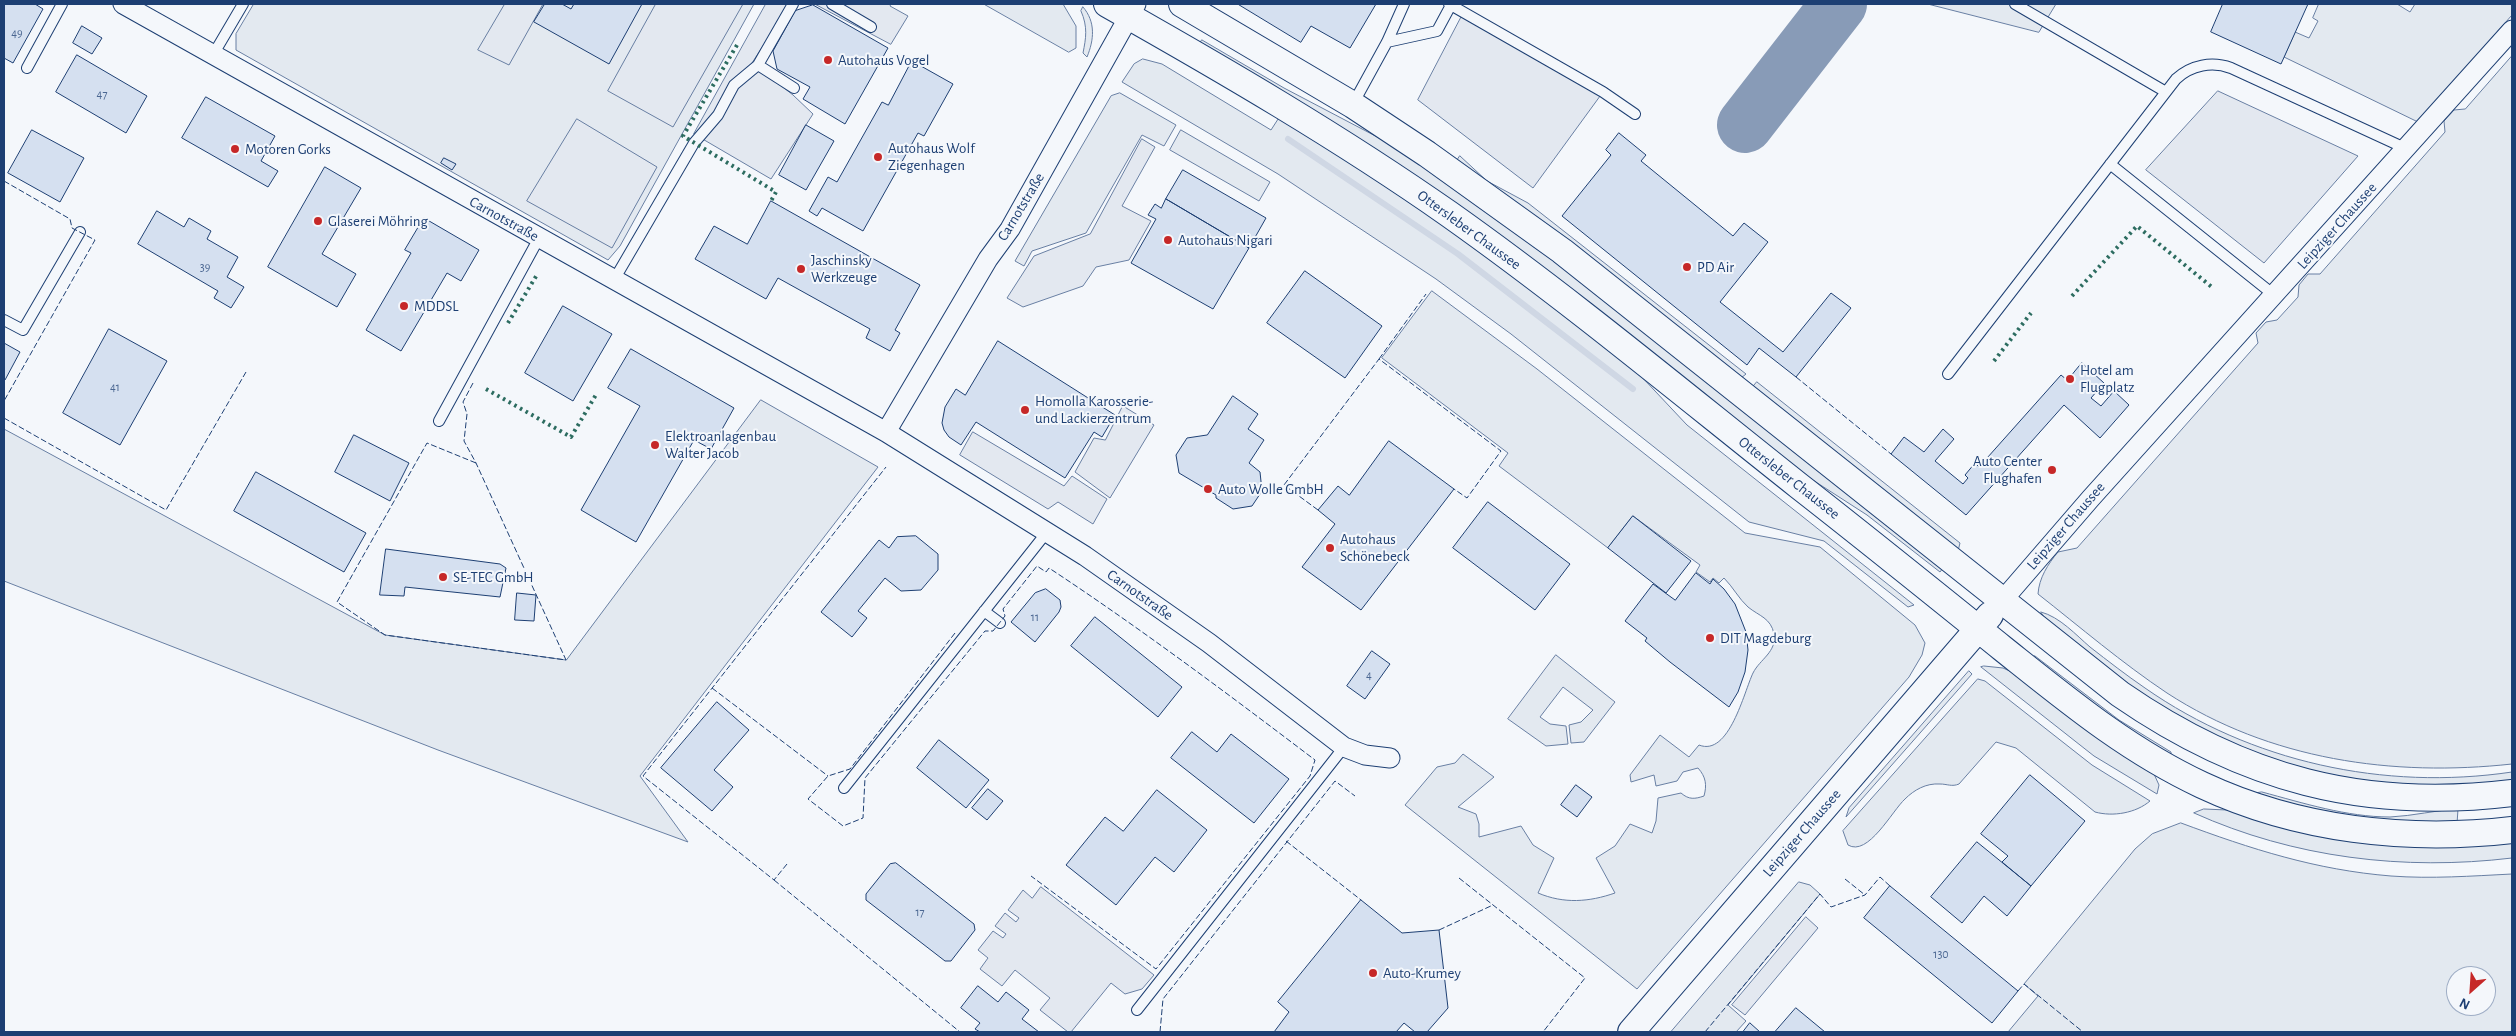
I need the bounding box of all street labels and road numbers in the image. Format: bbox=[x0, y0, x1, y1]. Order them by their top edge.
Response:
street label: Carnotstraße bbox=[994, 170, 1048, 244]
street label: Leipziger Chaussee bbox=[2293, 179, 2381, 273]
street label: Ottersleber Chaussee bbox=[1414, 186, 1524, 274]
street label: Carnotstraße bbox=[466, 193, 542, 245]
street label: Ottersleber Chaussee bbox=[1735, 433, 1843, 523]
street label: Leipziger Chaussee bbox=[2023, 478, 2109, 574]
street label: Carnotstraße bbox=[1104, 566, 1176, 624]
street label: Leipziger Chaussee bbox=[1759, 785, 1845, 881]

